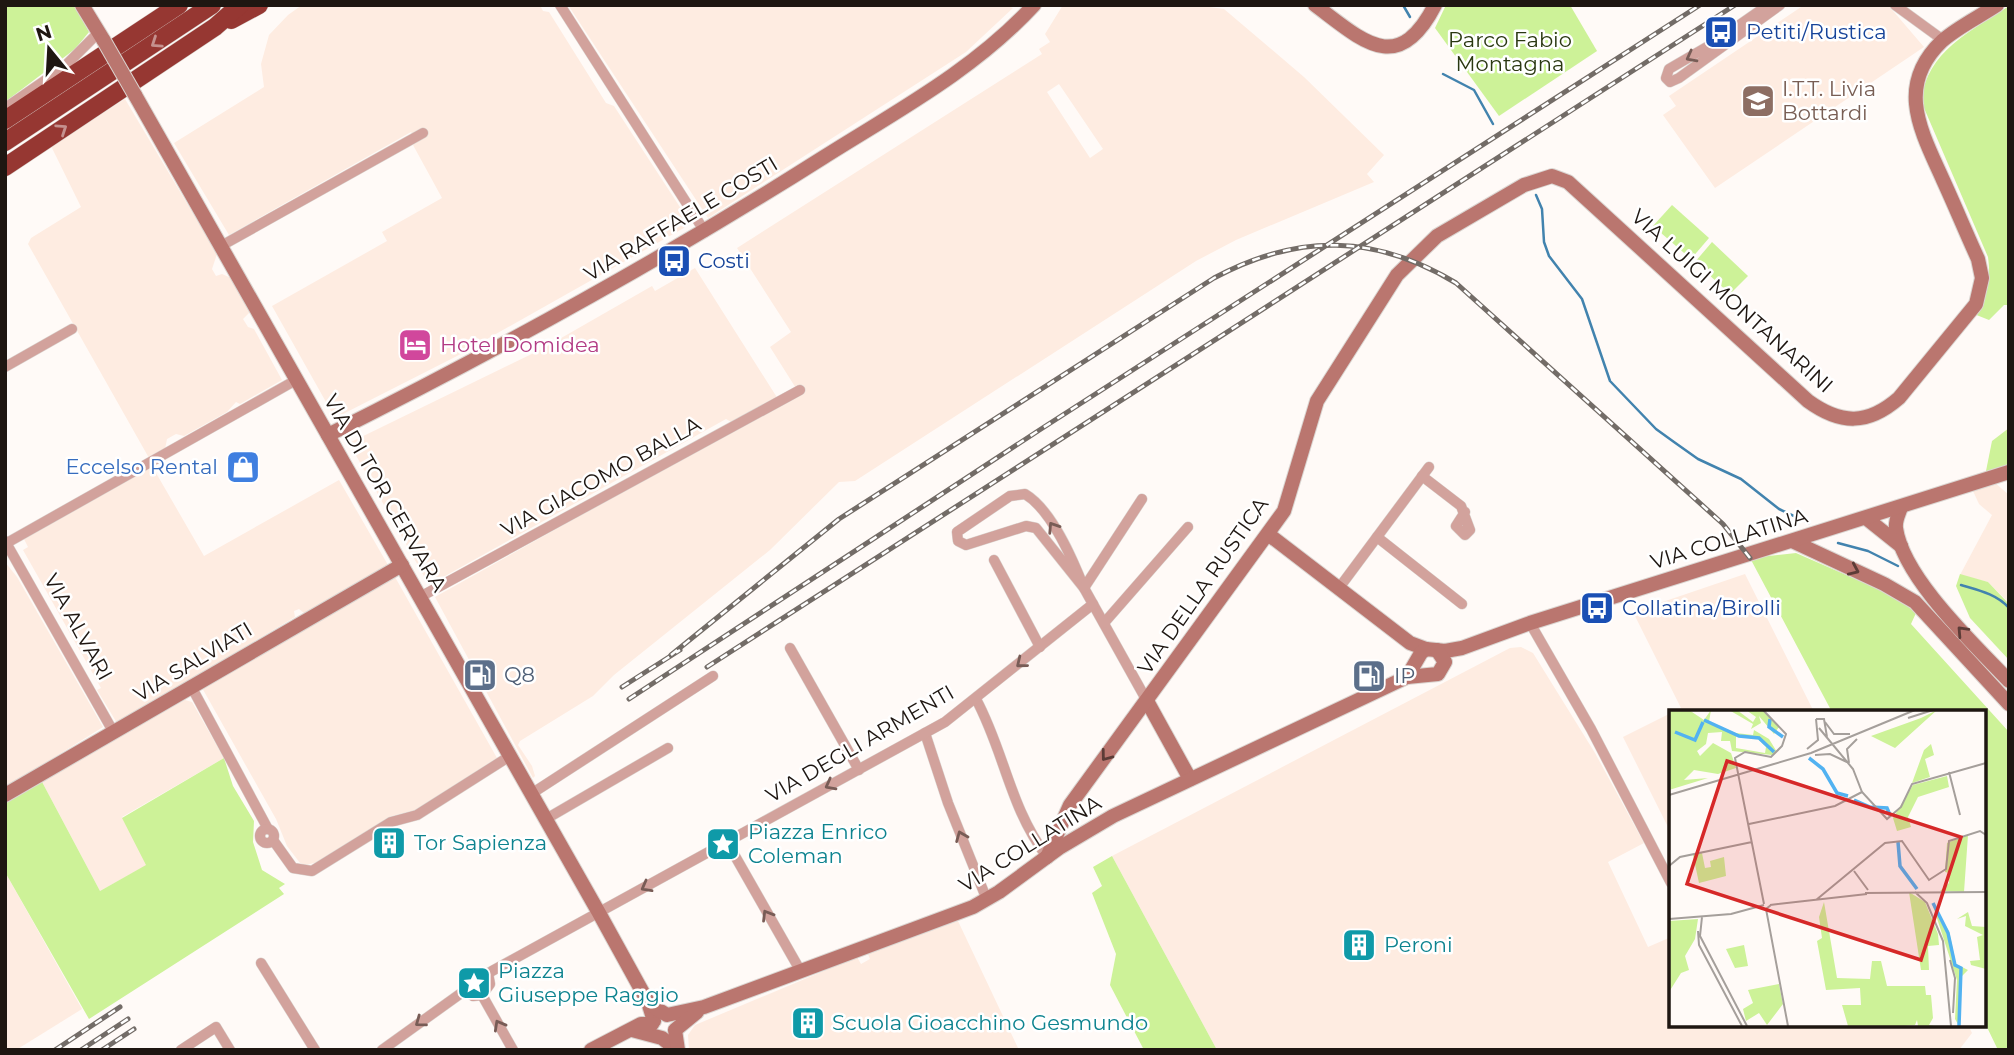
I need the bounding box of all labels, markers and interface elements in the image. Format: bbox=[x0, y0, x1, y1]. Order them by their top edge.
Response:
bus stop icon: Petiti/Rustica bbox=[1702, 13, 1740, 51]
north arrow bbox=[14, 14, 84, 84]
place label: Petiti/Rustica bbox=[1746, 19, 1887, 44]
text: N bbox=[33, 20, 55, 47]
park label: Parco Fabio Montagna bbox=[1448, 27, 1572, 76]
one-way arrow bbox=[150, 35, 163, 48]
one-way arrow bbox=[1685, 48, 1698, 62]
place label: I.T.T. Livia Bottardi bbox=[1782, 76, 1876, 125]
school or university icon: I.T.T. Livia Bottardi bbox=[1739, 82, 1777, 120]
one-way arrow bbox=[54, 124, 67, 137]
street label: VIA RAFFAELE COSTI bbox=[579, 151, 782, 286]
street label: VIA LUIGI MONTANARINI bbox=[1626, 203, 1838, 398]
bus stop icon: Costi bbox=[655, 242, 693, 280]
place label: Costi bbox=[698, 248, 750, 273]
hotel icon: Hotel Domidea bbox=[396, 326, 434, 364]
place label: Hotel Domidea bbox=[440, 332, 600, 357]
street label: VIA DI TOR CERVARA bbox=[319, 390, 453, 597]
street label: VIA GIACOMO BALLA bbox=[497, 411, 706, 542]
shop icon: Eccelso Rental bbox=[224, 448, 262, 486]
place label: Eccelso Rental bbox=[65, 454, 218, 479]
street label: VIA DELLA RUSTICA bbox=[1132, 492, 1274, 679]
street label: VIA COLLATINA bbox=[1647, 503, 1811, 574]
one-way arrow bbox=[1049, 522, 1061, 535]
one-way arrow bbox=[1847, 562, 1859, 576]
street label: VIA ALVARI bbox=[39, 569, 118, 684]
bus stop icon: Collatina/Birolli bbox=[1578, 589, 1616, 627]
place label: Collatina/Birolli bbox=[1622, 595, 1781, 620]
street label: VIA SALVIATI bbox=[129, 616, 257, 707]
one-way arrow bbox=[1958, 626, 1971, 639]
one-way arrow bbox=[1017, 654, 1029, 667]
fuel station icon: Q8 bbox=[461, 656, 499, 694]
fuel station icon: IP bbox=[1350, 657, 1388, 695]
place label: Q8 bbox=[504, 662, 535, 687]
place label: IP bbox=[1394, 663, 1415, 688]
street label: VIA DEGLI ARMENTI bbox=[761, 680, 958, 808]
inset map bbox=[1669, 710, 1986, 1027]
one-way arrow bbox=[1102, 748, 1115, 761]
one-way arrow bbox=[825, 777, 838, 791]
street label: VIA COLLATINA bbox=[954, 789, 1106, 897]
place label: Piazza Enrico Coleman bbox=[748, 819, 887, 868]
building icon: Tor Sapienza bbox=[370, 824, 408, 862]
place icon: Piazza Enrico Coleman bbox=[704, 825, 742, 863]
place label: Tor Sapienza bbox=[414, 830, 547, 855]
one-way arrow bbox=[956, 831, 970, 843]
one-way arrow bbox=[640, 879, 653, 892]
one-way arrow bbox=[762, 909, 775, 922]
building icon: Peroni bbox=[1340, 926, 1378, 964]
place label: Peroni bbox=[1384, 932, 1453, 957]
place label: Piazza Giuseppe Raggio bbox=[498, 958, 679, 1007]
place icon: Piazza Giuseppe Raggio bbox=[455, 964, 493, 1002]
building icon: Scuola Gioacchino Gesmundo bbox=[789, 1004, 827, 1042]
place label: Scuola Gioacchino Gesmundo bbox=[832, 1010, 1148, 1035]
one-way arrow bbox=[415, 1014, 428, 1027]
one-way arrow bbox=[494, 1020, 507, 1033]

